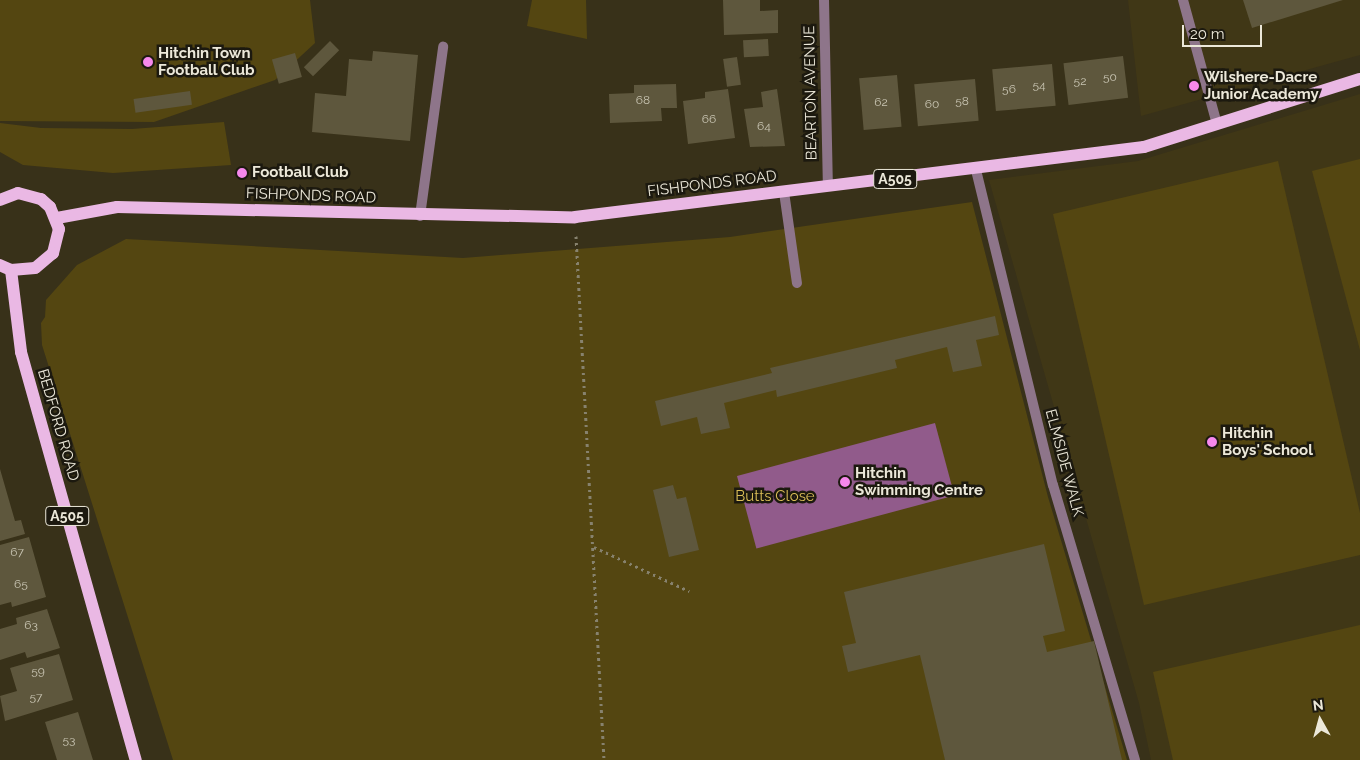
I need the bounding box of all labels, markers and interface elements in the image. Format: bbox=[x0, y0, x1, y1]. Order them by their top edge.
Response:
scale bar bbox=[1185, 15, 1265, 47]
street label: BEARTON AVENUE bbox=[801, 25, 821, 161]
text: 20 m bbox=[1190, 25, 1225, 43]
place label: Hitchin Town Football Club bbox=[158, 44, 255, 79]
marker: Hitchin Town Football Club bbox=[142, 56, 154, 68]
place label: Wilshere-Dacre Junior Academy bbox=[1204, 68, 1320, 103]
house number: 50 bbox=[1103, 71, 1117, 85]
house number: 52 bbox=[1074, 75, 1086, 89]
house number: 54 bbox=[1032, 79, 1046, 93]
marker: Wilshere-Dacre Junior Academy bbox=[1188, 80, 1200, 92]
house number: 56 bbox=[1002, 83, 1016, 97]
house number: 68 bbox=[636, 94, 650, 108]
house number: 58 bbox=[955, 95, 969, 109]
house number: 62 bbox=[874, 96, 888, 110]
house number: 60 bbox=[925, 98, 939, 112]
house number: 66 bbox=[702, 113, 716, 127]
house number: 64 bbox=[757, 120, 771, 134]
place label: Football Club bbox=[252, 164, 349, 182]
marker: Football Club bbox=[236, 167, 248, 179]
street label: FISHPONDS ROAD bbox=[646, 167, 778, 201]
road number: A505 bbox=[872, 168, 918, 190]
street label: FISHPONDS ROAD bbox=[246, 185, 376, 207]
street label: BEDFORD ROAD bbox=[33, 367, 83, 483]
street label: ELMSIDE WALK bbox=[1041, 407, 1087, 519]
place label: Hitchin Boys' School bbox=[1222, 424, 1313, 459]
marker: Hitchin Boys' School bbox=[1206, 436, 1218, 448]
place label: Hitchin Swimming Centre bbox=[855, 464, 983, 499]
marker: Hitchin Swimming Centre bbox=[839, 476, 851, 488]
park label: Butts Close bbox=[735, 488, 815, 506]
road number: A505 bbox=[44, 504, 90, 528]
house number: 67 bbox=[10, 546, 24, 560]
house number: 65 bbox=[14, 578, 28, 592]
house number: 63 bbox=[24, 619, 38, 633]
house number: 59 bbox=[31, 665, 45, 679]
house number: 57 bbox=[30, 691, 42, 705]
north arrow bbox=[1295, 695, 1345, 745]
text: N bbox=[1312, 697, 1324, 714]
house number: 53 bbox=[63, 734, 75, 748]

